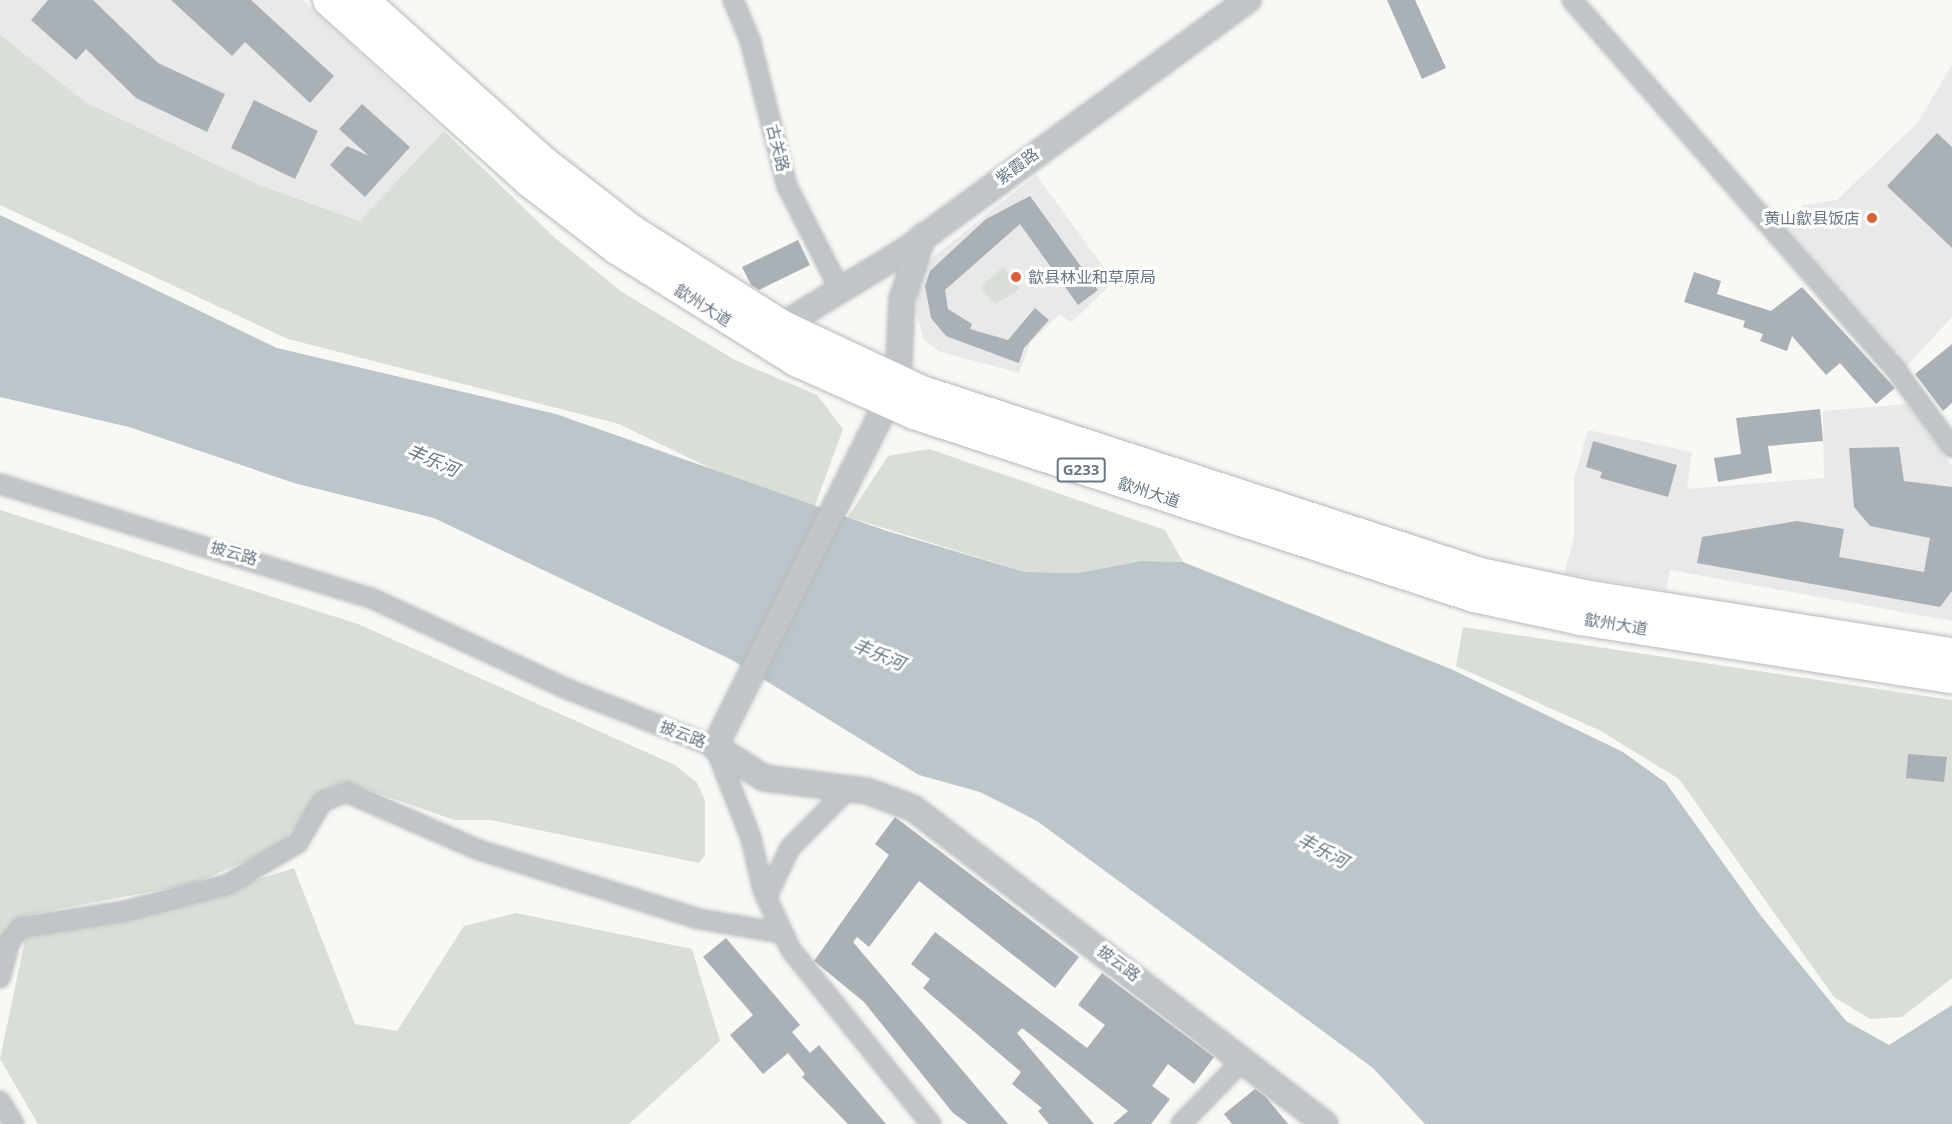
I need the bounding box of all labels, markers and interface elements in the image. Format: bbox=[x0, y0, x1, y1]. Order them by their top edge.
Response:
street label: 古关路 bbox=[763, 122, 793, 174]
street label: 紫霞路 bbox=[992, 144, 1042, 188]
place label: 黄山歙县饭店 bbox=[1764, 208, 1860, 228]
marker: 黄山歙县饭店 bbox=[1865, 211, 1879, 225]
place label: 歙县林业和草原局 bbox=[1028, 267, 1156, 287]
marker: 歙县林业和草原局 bbox=[1009, 270, 1023, 284]
street label: 歙州大道 bbox=[671, 280, 735, 330]
water label: 丰乐河 bbox=[404, 440, 462, 480]
road number: G233 bbox=[1056, 458, 1106, 482]
street label: 歙州大道 bbox=[1116, 473, 1182, 511]
street label: 披云路 bbox=[208, 537, 260, 569]
street label: 歙州大道 bbox=[1583, 610, 1649, 638]
water label: 丰乐河 bbox=[850, 634, 908, 674]
street label: 披云路 bbox=[657, 716, 709, 752]
water label: 丰乐河 bbox=[1294, 828, 1352, 872]
street label: 披云路 bbox=[1094, 941, 1144, 985]

